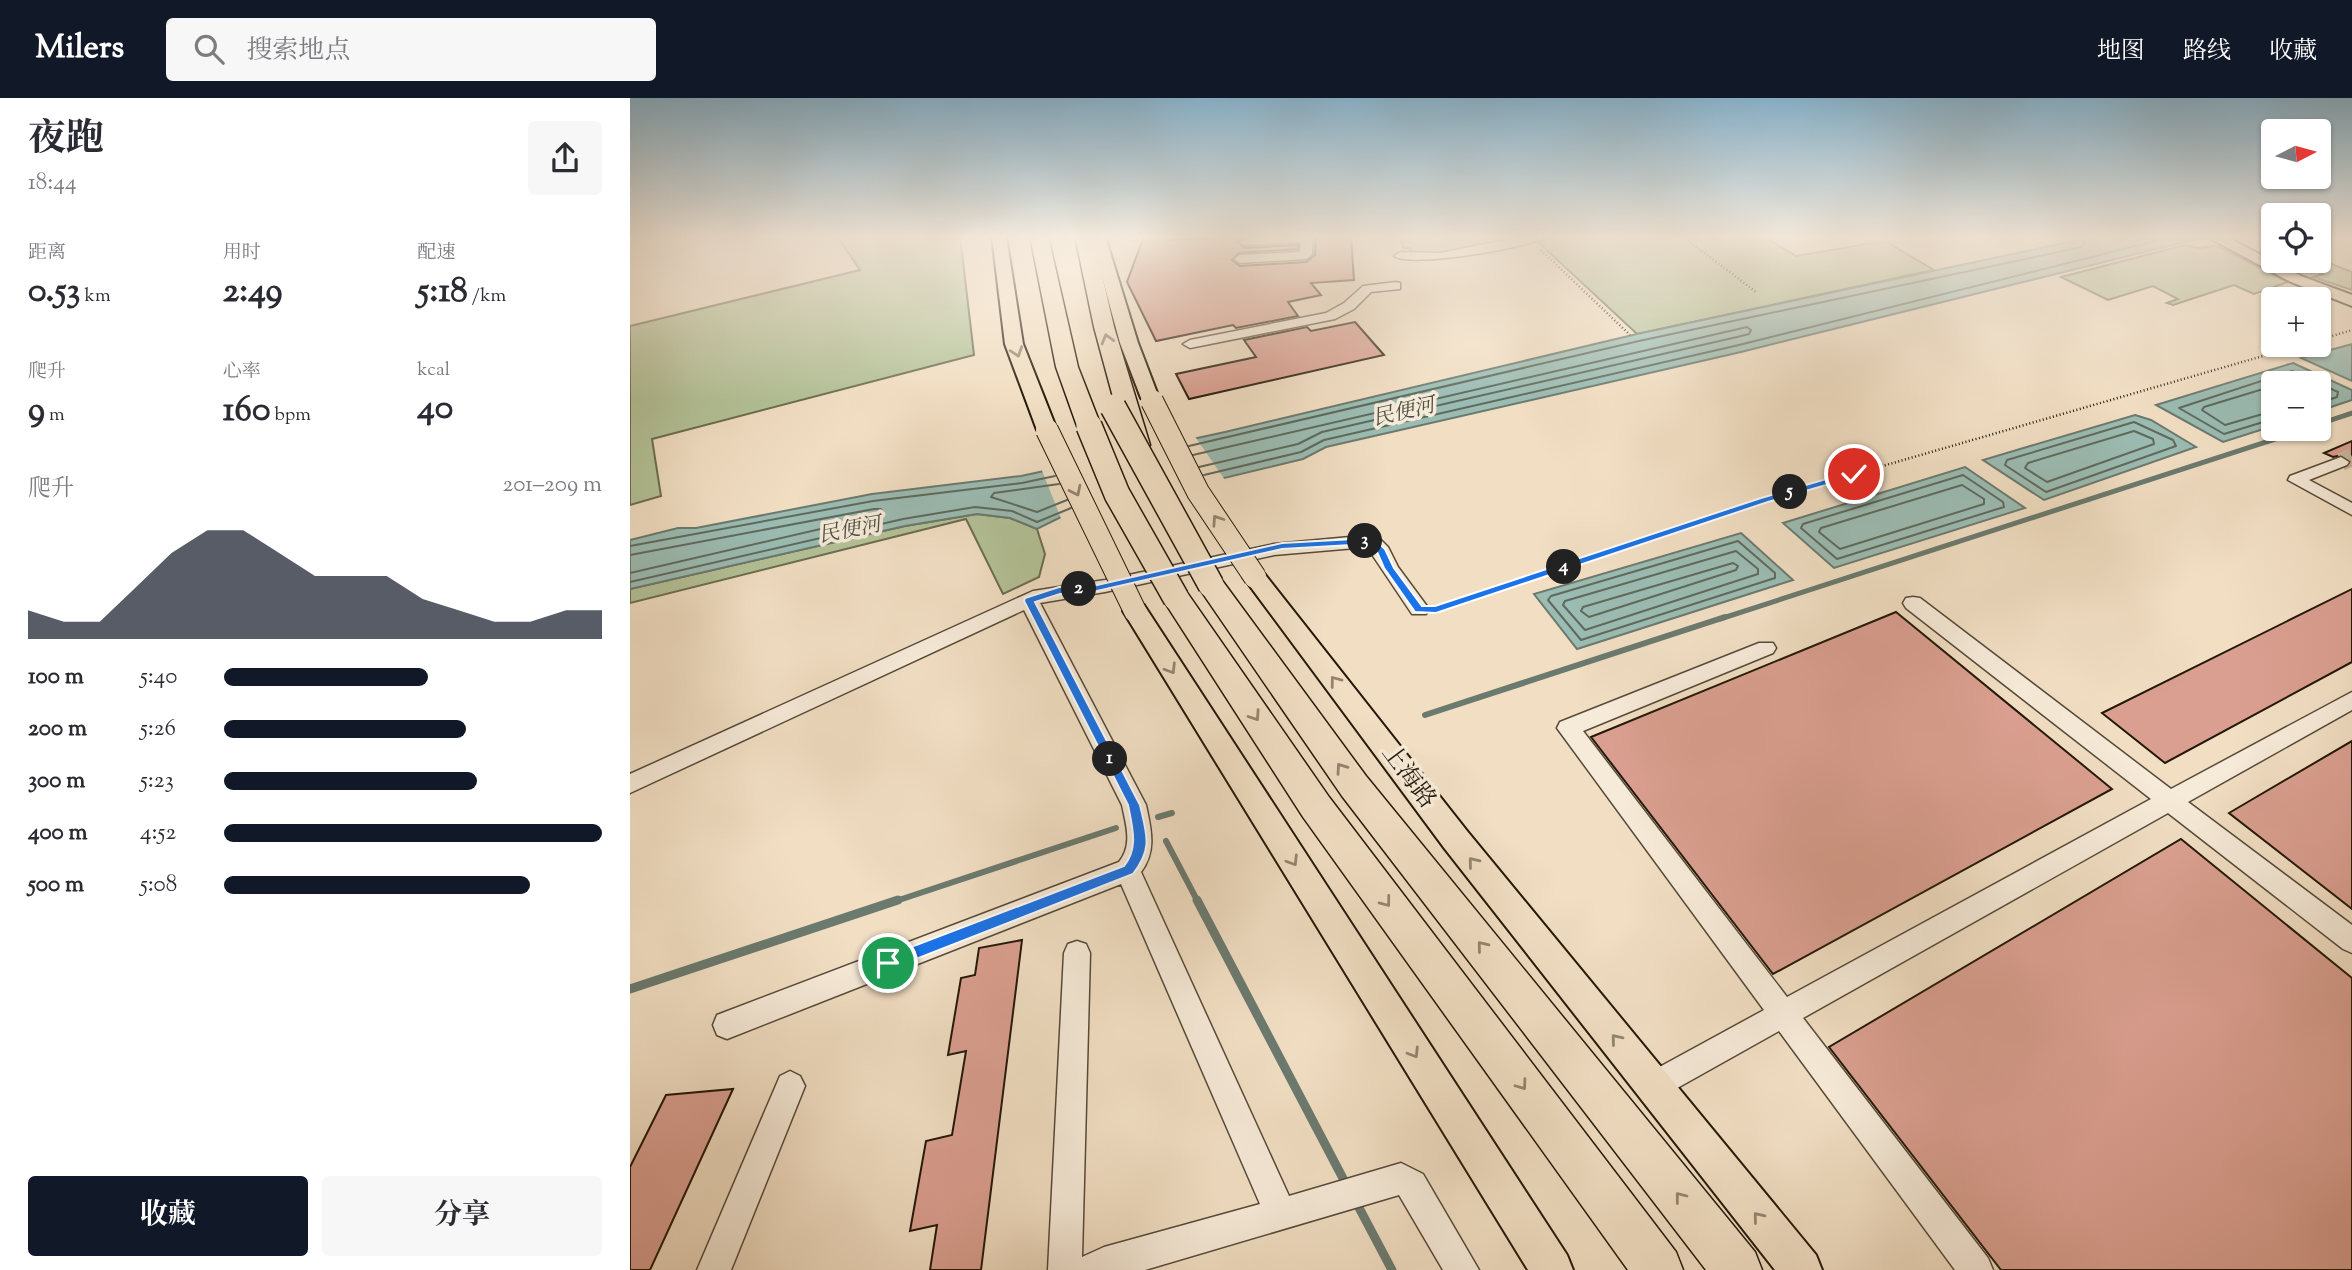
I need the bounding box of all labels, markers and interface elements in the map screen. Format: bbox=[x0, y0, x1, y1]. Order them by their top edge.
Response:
search box bbox=[166, 18, 656, 81]
text: Milers bbox=[35, 25, 124, 73]
icon: search bbox=[190, 30, 228, 68]
text: 搜索地点 bbox=[246, 33, 350, 70]
text: 地图 bbox=[2097, 35, 2145, 69]
text: 路线 bbox=[2183, 35, 2231, 69]
text: 收藏 bbox=[2269, 35, 2317, 69]
text: 夜跑 bbox=[28, 114, 104, 168]
north arrow bbox=[2261, 119, 2331, 189]
map controls bbox=[2261, 119, 2331, 441]
button: share bbox=[528, 121, 602, 195]
text: 18:44 bbox=[28, 167, 76, 200]
button: locate bbox=[2261, 203, 2331, 273]
text: 距离 bbox=[28, 240, 66, 267]
text: 用时 bbox=[223, 240, 261, 267]
text: 配速 bbox=[417, 240, 455, 267]
text: 0.53 bbox=[28, 267, 81, 318]
text: 2:49 bbox=[223, 267, 282, 318]
text: 5:18 bbox=[417, 267, 468, 318]
text: km bbox=[81, 283, 111, 310]
text: /km bbox=[468, 283, 506, 310]
button: + bbox=[2261, 287, 2331, 357]
one-way arrow bbox=[1101, 333, 1115, 345]
one-way arrow bbox=[1009, 345, 1023, 357]
text: kcal bbox=[417, 357, 450, 384]
text: 爬升 bbox=[28, 359, 66, 386]
text: 心率 bbox=[223, 359, 261, 386]
button: − bbox=[2261, 371, 2331, 441]
text: 40 bbox=[417, 384, 453, 435]
text: 9 bbox=[28, 386, 45, 437]
text: 160 bbox=[223, 386, 270, 437]
water label: 民便河 bbox=[1370, 390, 1442, 435]
text: m bbox=[45, 402, 65, 429]
text: bpm bbox=[270, 402, 311, 429]
pin bbox=[1824, 444, 1884, 504]
icon: check bbox=[1835, 455, 1873, 493]
text: 201–209 m bbox=[502, 469, 602, 502]
text: 爬升 bbox=[28, 473, 74, 506]
pin: 5 bbox=[1772, 474, 1808, 510]
text: 5 bbox=[1786, 478, 1793, 505]
one-way arrow bbox=[1068, 484, 1082, 497]
water label: 民便河 bbox=[816, 510, 888, 552]
one-way arrow bbox=[1213, 515, 1225, 528]
pin: 3 bbox=[1348, 524, 1382, 558]
text: 3 bbox=[1361, 527, 1368, 554]
pin: 4 bbox=[1546, 550, 1581, 584]
text: 4 bbox=[1559, 553, 1568, 580]
pin: 2 bbox=[1062, 572, 1096, 606]
text: 2 bbox=[1074, 575, 1083, 602]
text: 100 m bbox=[28, 661, 84, 694]
text: 5:40 bbox=[140, 661, 177, 694]
one-way arrow bbox=[1163, 661, 1176, 674]
one-way arrow bbox=[1331, 677, 1343, 689]
one-way arrow bbox=[1246, 708, 1259, 721]
text: 200 m bbox=[28, 713, 87, 746]
text: 5:26 bbox=[140, 713, 176, 746]
street label: 上海路 bbox=[1373, 738, 1443, 816]
pin: 1 bbox=[1092, 742, 1128, 776]
text: 1 bbox=[1106, 745, 1113, 772]
one-way arrow bbox=[1337, 763, 1349, 776]
text: 300 m bbox=[28, 765, 85, 798]
text: 5:23 bbox=[140, 765, 174, 798]
text: 400 m bbox=[28, 817, 88, 850]
text: 4:52 bbox=[140, 817, 176, 850]
one-way arrow bbox=[1284, 853, 1297, 866]
one-way arrow bbox=[1469, 857, 1482, 870]
text: 500 m bbox=[28, 869, 84, 902]
text: 5:08 bbox=[140, 869, 177, 902]
one-way arrow bbox=[1378, 894, 1390, 906]
pin bbox=[858, 933, 918, 993]
one-way arrow bbox=[1478, 942, 1491, 954]
icon: arrive bbox=[869, 944, 907, 982]
one-way arrow bbox=[1611, 1035, 1624, 1047]
one-way arrow bbox=[1406, 1046, 1419, 1059]
one-way arrow bbox=[1514, 1077, 1526, 1090]
button: 收藏 bbox=[28, 1176, 308, 1256]
button: 分享 bbox=[322, 1176, 602, 1256]
one-way arrow bbox=[1675, 1192, 1688, 1205]
one-way arrow bbox=[1754, 1212, 1767, 1224]

